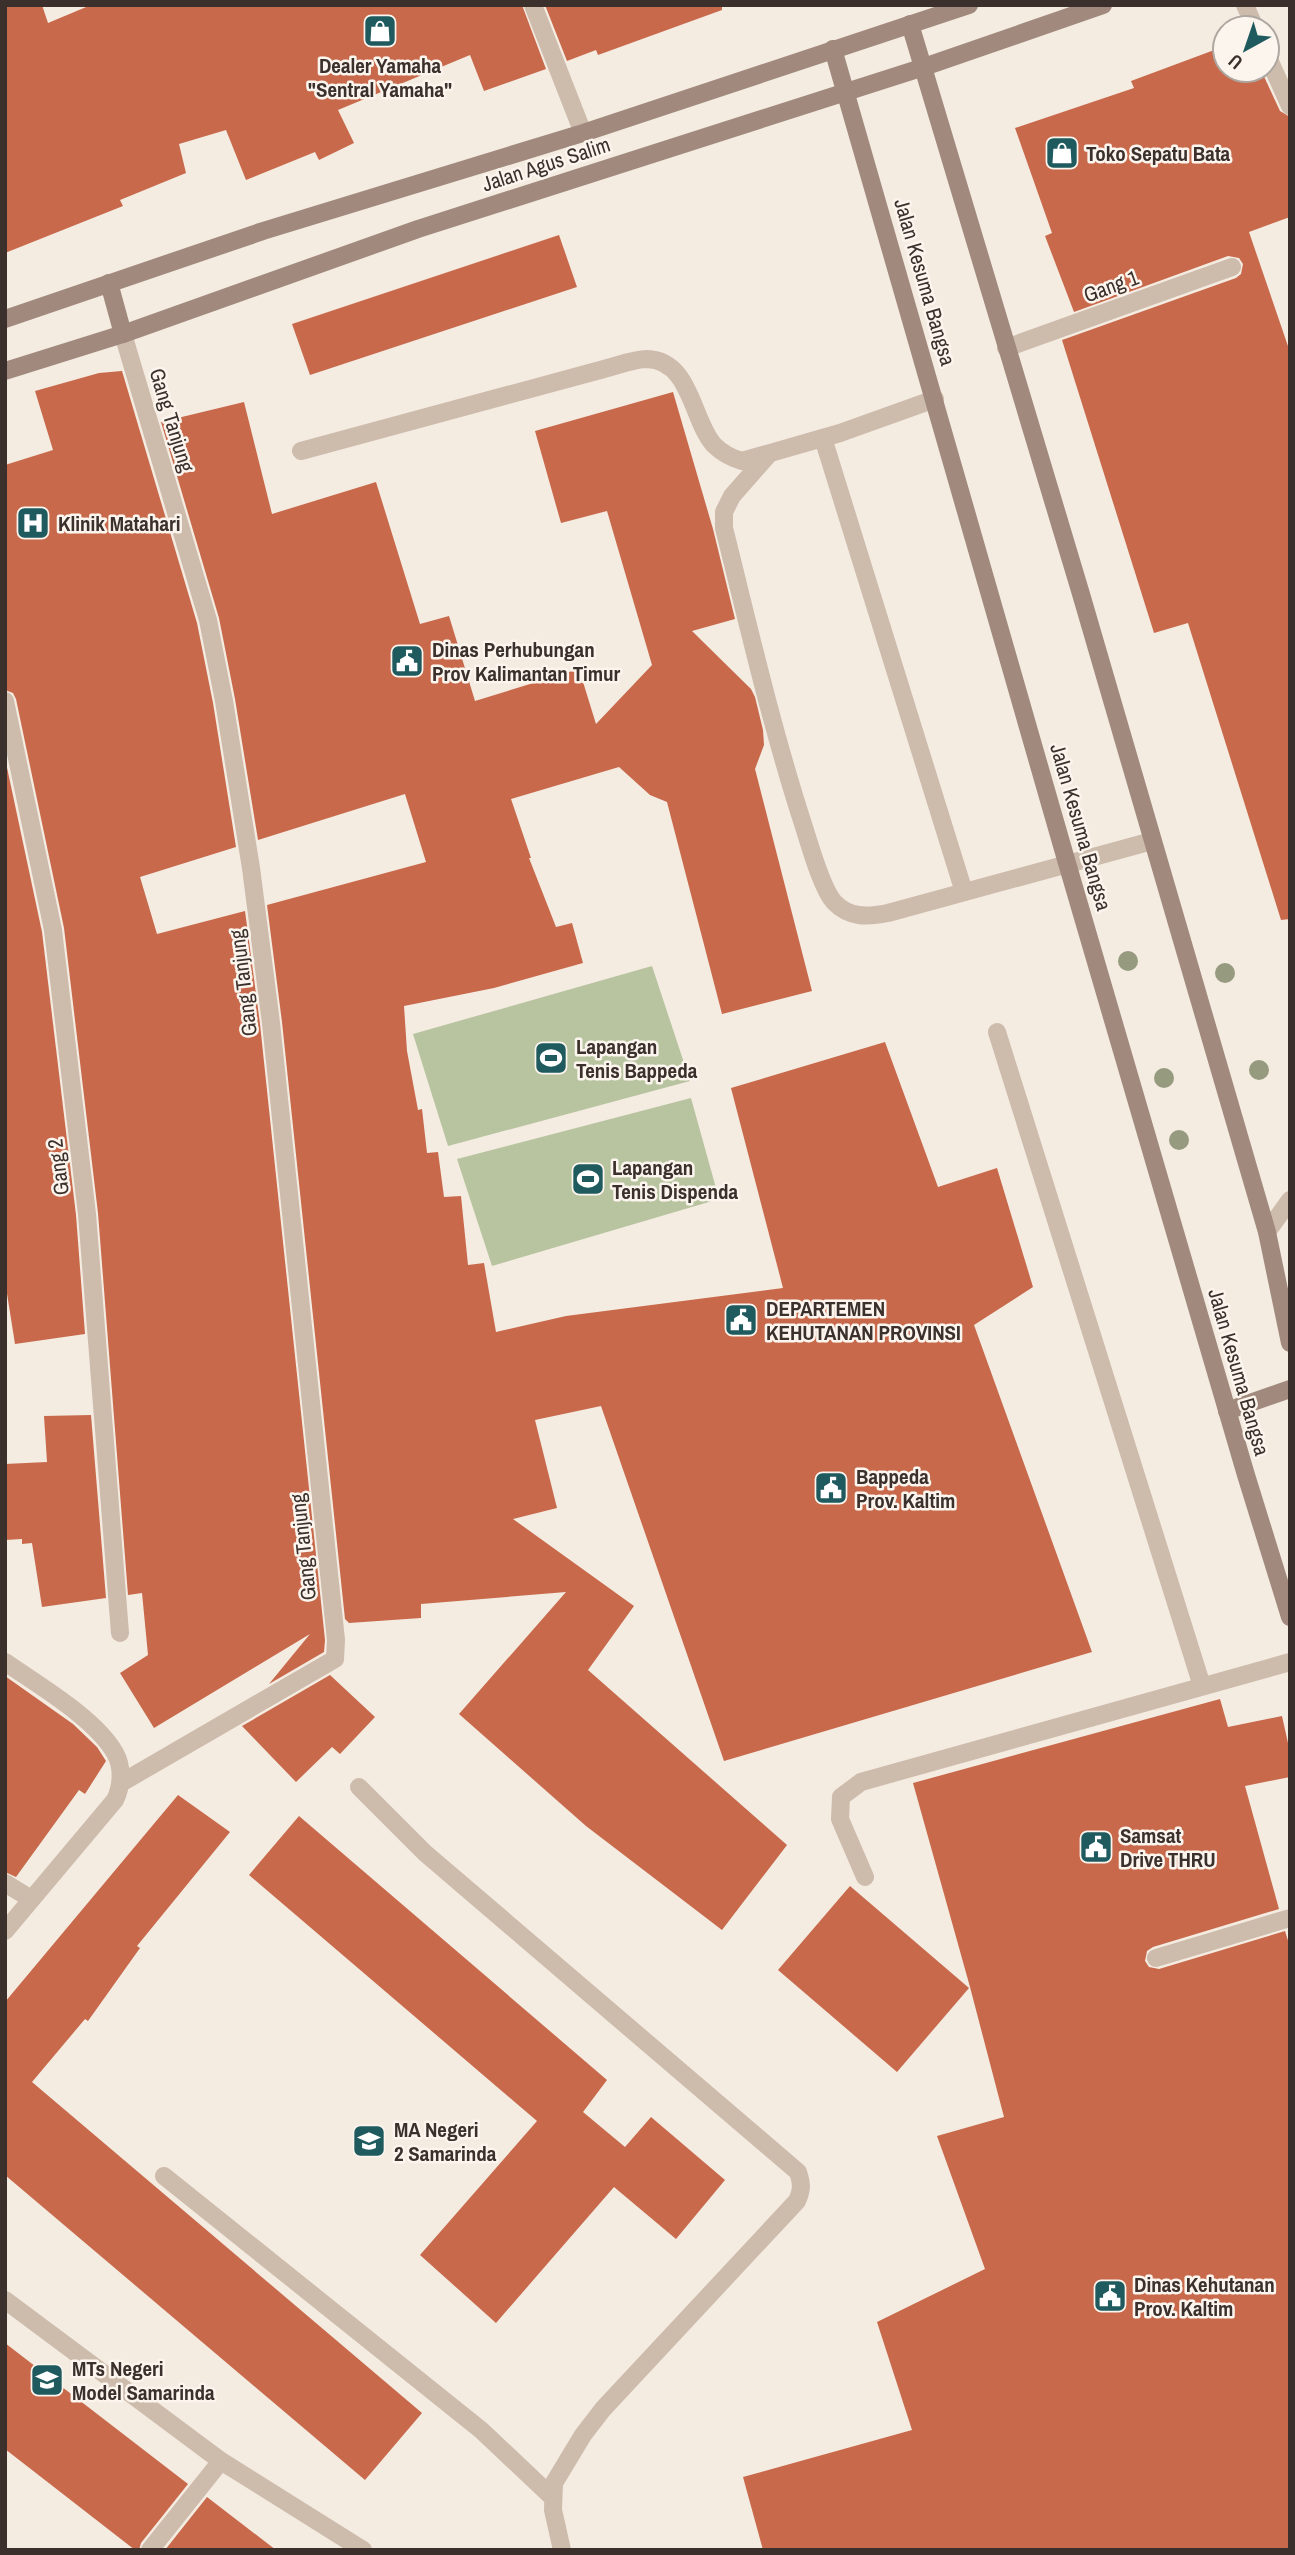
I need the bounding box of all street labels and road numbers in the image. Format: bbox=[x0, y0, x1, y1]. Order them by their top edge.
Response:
street label: Jalan Agus Salim bbox=[478, 130, 614, 198]
street label: Jalan Kesuma Bangsa bbox=[887, 195, 963, 369]
street label: Gang 1 bbox=[1079, 263, 1143, 309]
street label: Gang Tanjung bbox=[142, 364, 202, 476]
street label: Jalan Kesuma Bangsa bbox=[1043, 740, 1119, 914]
street label: Gang Tanjung bbox=[222, 928, 264, 1038]
street label: Gang 2 bbox=[40, 1137, 76, 1197]
street label: Jalan Kesuma Bangsa bbox=[1201, 1285, 1277, 1459]
street label: Gang Tanjung bbox=[283, 1492, 323, 1602]

